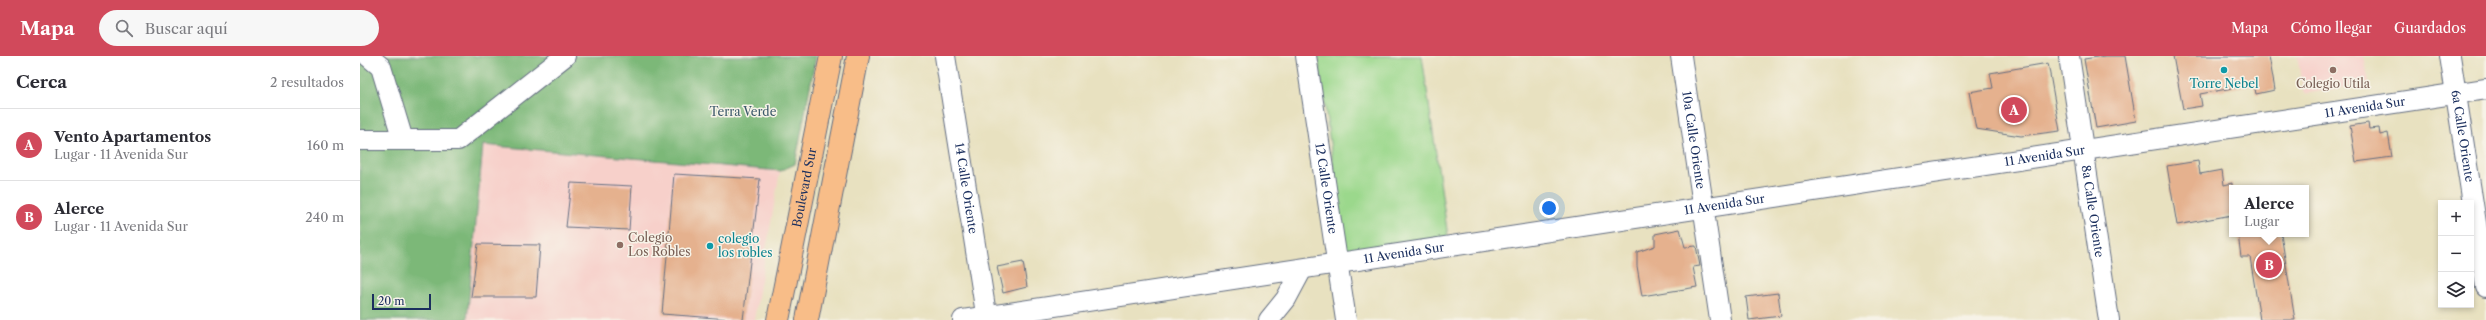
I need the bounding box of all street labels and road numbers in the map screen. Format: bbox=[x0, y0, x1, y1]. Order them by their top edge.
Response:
street label: 6a Calle Oriente bbox=[2448, 89, 2478, 183]
street label: 10a Calle Oriente bbox=[1679, 90, 1709, 190]
street label: 11 Avenida Sur bbox=[2324, 93, 2406, 120]
street label: 14 Calle Oriente bbox=[952, 142, 981, 235]
street label: 12 Calle Oriente bbox=[1312, 142, 1341, 235]
street label: 11 Avenida Sur bbox=[2003, 142, 2086, 169]
street label: Boulevard Sur bbox=[789, 146, 819, 229]
street label: 8a Calle Oriente bbox=[2079, 164, 2107, 259]
street label: 11 Avenida Sur bbox=[1683, 191, 1766, 218]
street label: 11 Avenida Sur bbox=[1363, 239, 1445, 266]

